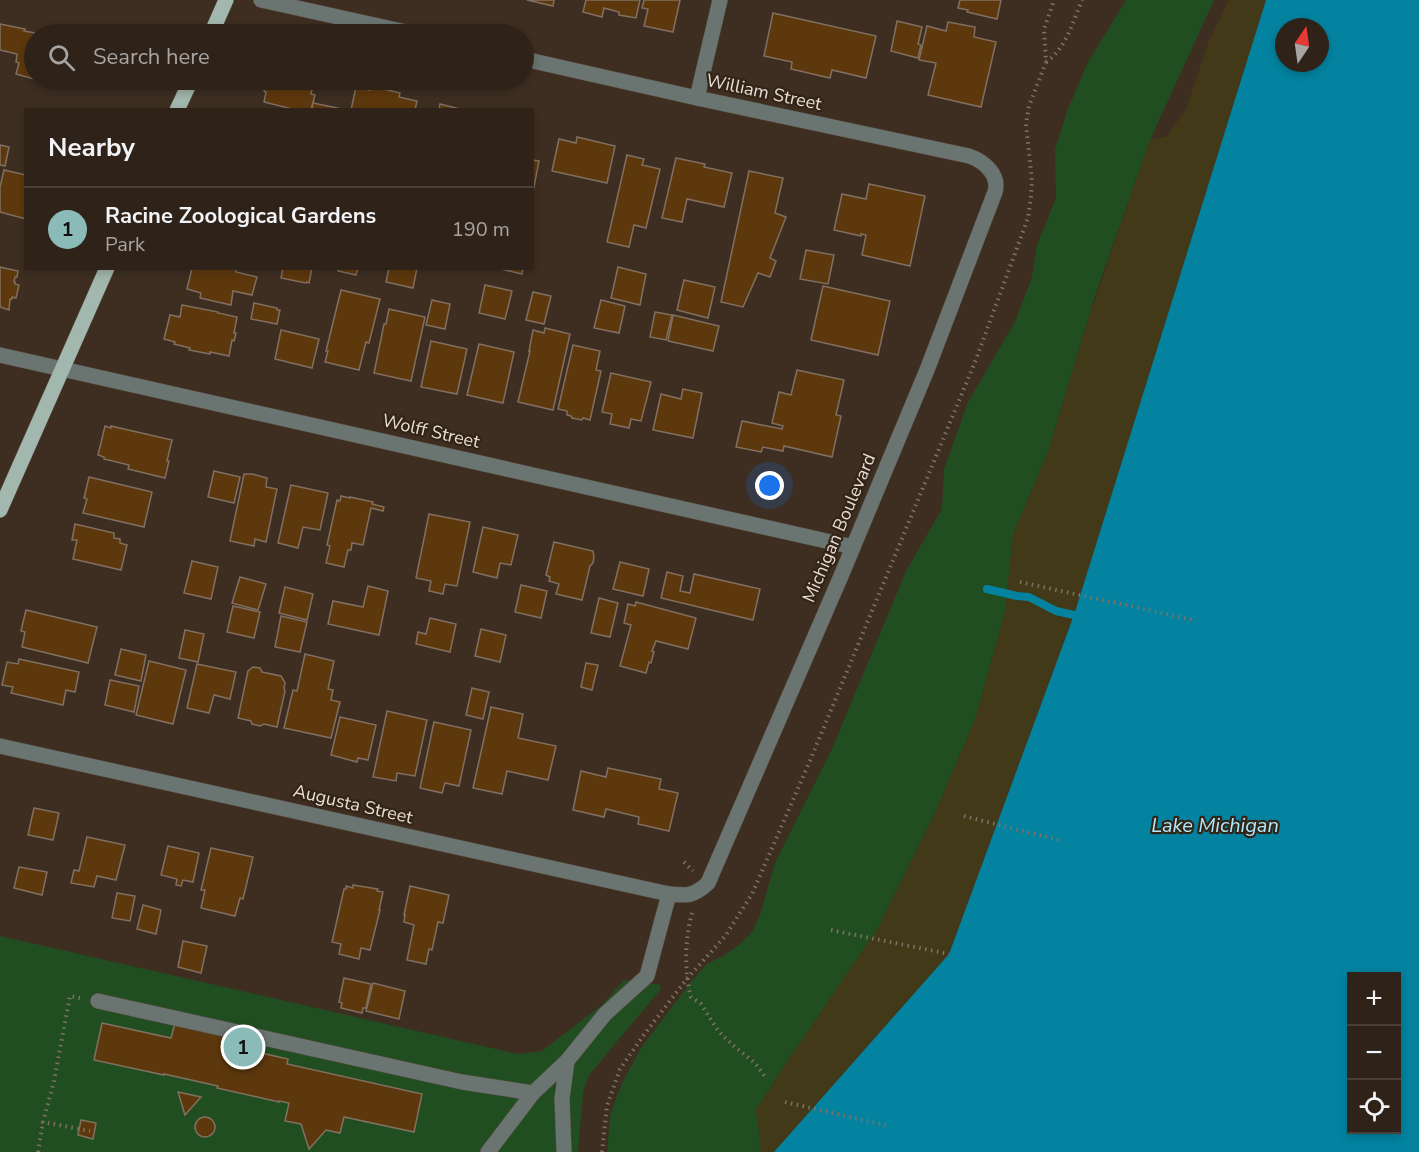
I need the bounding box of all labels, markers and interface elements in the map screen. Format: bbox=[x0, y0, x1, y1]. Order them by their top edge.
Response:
north arrow bbox=[1275, 18, 1329, 72]
search box bbox=[24, 24, 534, 90]
icon: search bbox=[45, 41, 78, 74]
text: Search here bbox=[93, 42, 210, 72]
street label: William Street bbox=[704, 68, 825, 116]
text: Nearby bbox=[48, 130, 135, 165]
text: Racine Zoological Gardens bbox=[105, 201, 376, 231]
text: 1 bbox=[62, 216, 74, 243]
text: 190 m bbox=[452, 216, 510, 243]
text: Park bbox=[105, 231, 145, 258]
street label: Wolff Street bbox=[380, 408, 483, 454]
street label: Michigan Boulevard bbox=[797, 450, 881, 606]
your location bbox=[755, 471, 784, 500]
street label: Augusta Street bbox=[291, 779, 416, 830]
water label: Lake Michigan bbox=[1151, 812, 1279, 839]
map controls bbox=[1347, 972, 1401, 1134]
button: + bbox=[1347, 972, 1401, 1026]
pin: 1 bbox=[224, 1024, 262, 1070]
button: − bbox=[1347, 1026, 1401, 1080]
button: locate bbox=[1347, 1080, 1401, 1134]

